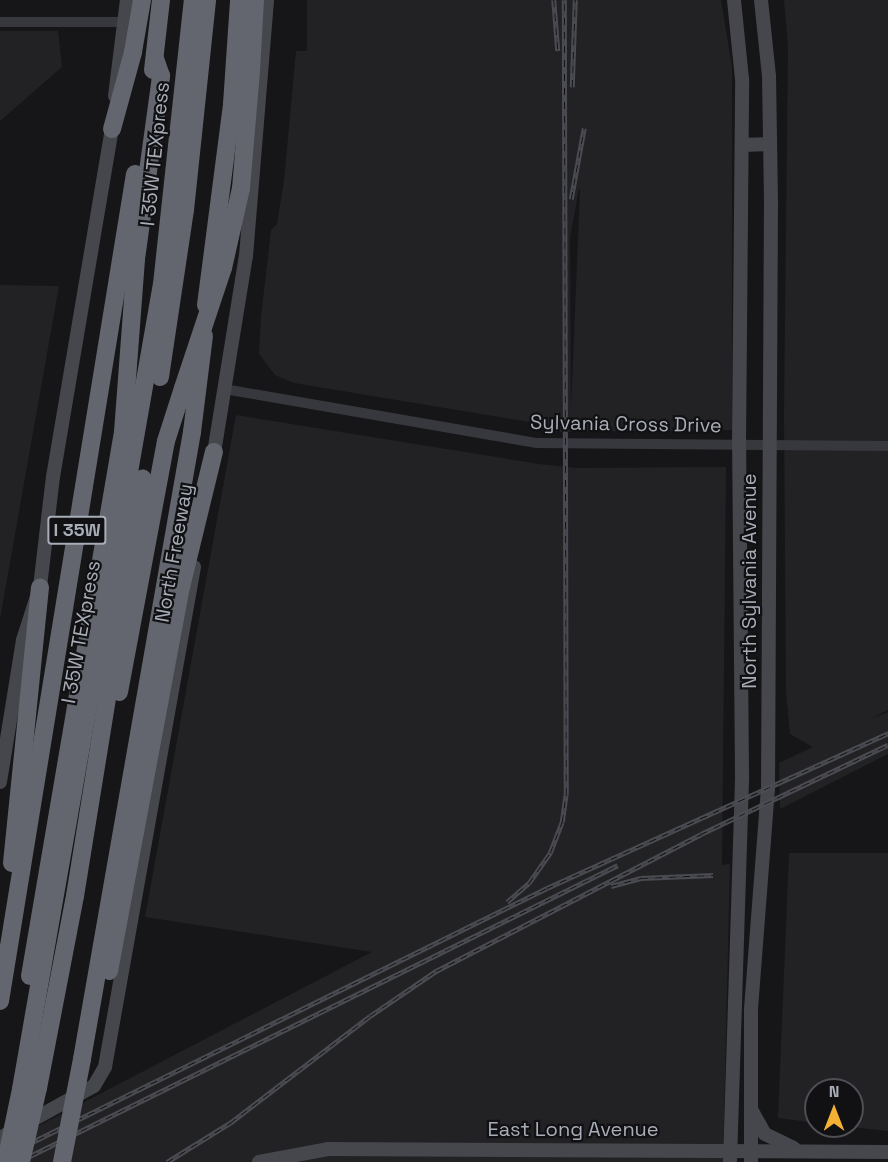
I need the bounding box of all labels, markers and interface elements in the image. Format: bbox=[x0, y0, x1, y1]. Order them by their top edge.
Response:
street label: I 35W TEXpress bbox=[135, 80, 175, 228]
street label: Sylvania Cross Drive bbox=[530, 410, 722, 438]
street label: North Sylvania Avenue bbox=[737, 473, 761, 689]
street label: North Freeway bbox=[150, 482, 198, 624]
road number: I 35W bbox=[47, 515, 107, 545]
street label: I 35W TEXpress bbox=[57, 558, 105, 706]
north arrow bbox=[804, 1078, 864, 1138]
text: N bbox=[829, 1081, 839, 1102]
street label: East Long Avenue bbox=[487, 1117, 659, 1141]

